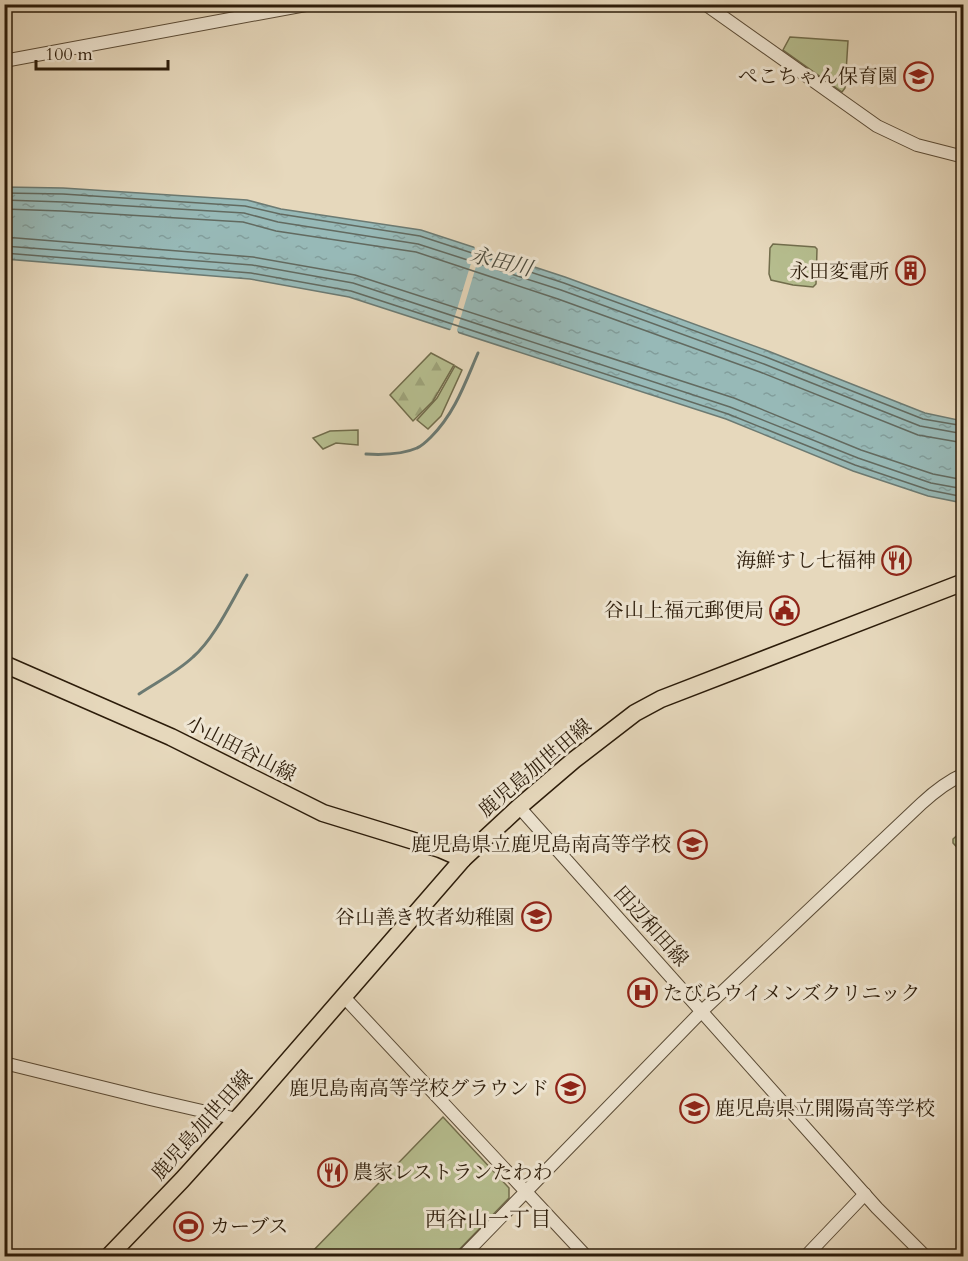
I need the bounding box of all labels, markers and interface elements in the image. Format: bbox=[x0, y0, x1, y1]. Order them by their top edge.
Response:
scale bar bbox=[36, 33, 168, 71]
text: 100 m bbox=[45, 42, 93, 67]
school or university icon: ぺこちゃん保育園 bbox=[903, 60, 935, 92]
place label: ぺこちゃん保育園 bbox=[738, 63, 898, 90]
water label: 永田川 bbox=[467, 240, 537, 284]
building icon: 永田変電所 bbox=[894, 255, 926, 287]
place label: 永田変電所 bbox=[789, 258, 889, 285]
restaurant icon: 海鮮すし七福神 bbox=[881, 544, 913, 576]
place label: 海鮮すし七福神 bbox=[736, 547, 876, 574]
public building icon: 谷山上福元郵便局 bbox=[769, 594, 801, 626]
place label: 谷山上福元郵便局 bbox=[604, 597, 764, 624]
street label: 小山田谷山線 bbox=[181, 710, 301, 788]
street label: 鹿児島加世田線 bbox=[473, 713, 597, 823]
school or university icon: 鹿児島県立鹿児島南高等学校 bbox=[676, 828, 708, 860]
place label: 鹿児島県立鹿児島南高等学校 bbox=[411, 831, 671, 858]
street label: 田辺和田線 bbox=[608, 880, 694, 972]
school or university icon: 谷山善き牧者幼稚園 bbox=[520, 901, 552, 933]
place label: 谷山善き牧者幼稚園 bbox=[335, 904, 515, 931]
hospital icon: たびらウイメンズクリニック bbox=[626, 977, 658, 1009]
place label: たびらウイメンズクリニック bbox=[663, 980, 920, 1007]
street label: 鹿児島加世田線 bbox=[145, 1064, 259, 1186]
school or university icon: 鹿児島南高等学校グラウンド bbox=[554, 1072, 586, 1104]
place label: 鹿児島南高等学校グラウンド bbox=[289, 1075, 549, 1102]
school or university icon: 鹿児島県立開陽高等学校 bbox=[678, 1092, 710, 1124]
place label: 鹿児島県立開陽高等学校 bbox=[715, 1095, 935, 1122]
restaurant icon: 農家レストランたわわ bbox=[316, 1156, 348, 1188]
place label: 農家レストランたわわ bbox=[353, 1159, 552, 1186]
district label: 西谷山一丁目 bbox=[425, 1205, 551, 1234]
sports icon: カーブス bbox=[173, 1210, 205, 1242]
place label: カーブス bbox=[210, 1213, 288, 1240]

